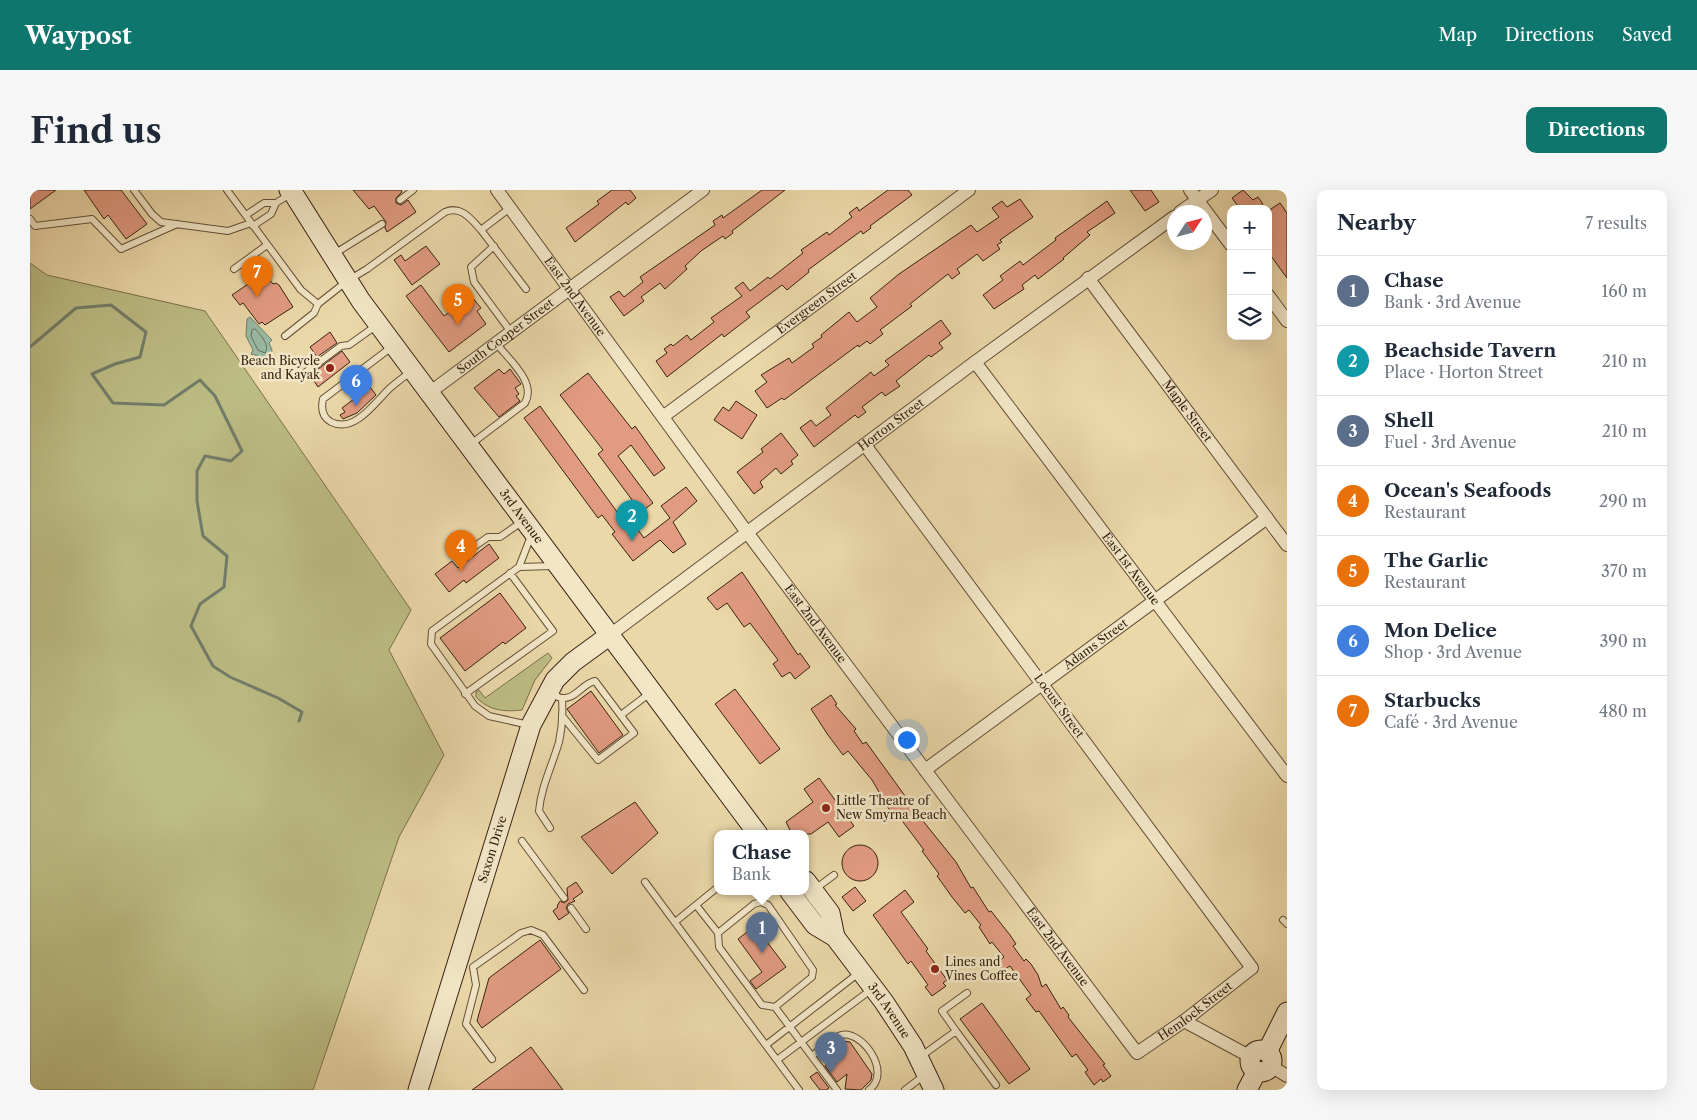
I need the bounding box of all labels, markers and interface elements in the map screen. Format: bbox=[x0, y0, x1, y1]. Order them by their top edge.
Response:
text: Waypost bbox=[25, 21, 132, 50]
text: Map bbox=[1438, 24, 1477, 46]
text: Directions bbox=[1505, 24, 1594, 46]
text: Saved bbox=[1622, 24, 1672, 46]
button: Directions bbox=[1526, 107, 1667, 153]
text: Find us bbox=[30, 109, 162, 152]
north arrow bbox=[1167, 205, 1212, 250]
map controls bbox=[1227, 205, 1272, 340]
button: + bbox=[1227, 205, 1272, 250]
text: Nearby bbox=[1337, 210, 1416, 235]
text: 7 results bbox=[1585, 213, 1647, 233]
button: − bbox=[1227, 250, 1272, 295]
street label: East 2nd Avenue bbox=[541, 254, 609, 339]
pin: 7 bbox=[241, 256, 273, 297]
street label: Evergreen Street bbox=[773, 268, 860, 337]
text: Chase bbox=[1384, 269, 1443, 292]
text: 1 bbox=[1349, 281, 1357, 301]
text: 160 m bbox=[1602, 281, 1647, 301]
pin: 5 bbox=[442, 284, 474, 325]
text: Bank · 3rd Avenue bbox=[1384, 292, 1521, 312]
street label: South Cooper Street bbox=[453, 295, 557, 377]
button: layers bbox=[1227, 295, 1272, 340]
text: Beachside Tavern bbox=[1384, 339, 1556, 362]
text: 2 bbox=[1348, 351, 1358, 371]
text: 210 m bbox=[1602, 351, 1647, 371]
place label: Beach Bicycle and Kayak bbox=[240, 353, 321, 382]
marker: Beach Bicycle and Kayak bbox=[324, 362, 336, 374]
text: Place · Horton Street bbox=[1384, 362, 1543, 382]
pin: 6 bbox=[340, 365, 372, 406]
street label: Maple Street bbox=[1160, 377, 1216, 445]
street label: Horton Street bbox=[855, 394, 927, 454]
text: Shell bbox=[1384, 409, 1434, 432]
text: 3 bbox=[1348, 421, 1358, 441]
text: 210 m bbox=[1602, 421, 1647, 441]
text: Fuel · 3rd Avenue bbox=[1384, 432, 1517, 452]
text: Ocean's Seafoods bbox=[1384, 479, 1551, 502]
street label: 3rd Avenue bbox=[497, 486, 547, 546]
text: 4 bbox=[1348, 491, 1358, 511]
text: 290 m bbox=[1599, 491, 1647, 511]
pin: 2 bbox=[616, 500, 648, 541]
text: Restaurant bbox=[1384, 502, 1466, 522]
street label: East 1st Avenue bbox=[1099, 529, 1164, 608]
pin: 4 bbox=[445, 530, 477, 571]
text: The Garlic bbox=[1384, 549, 1488, 572]
text: 5 bbox=[1349, 561, 1357, 581]
text: 370 m bbox=[1601, 561, 1647, 581]
text: Restaurant bbox=[1384, 572, 1466, 592]
street label: East 2nd Avenue bbox=[782, 581, 850, 666]
street label: Adams Street bbox=[1059, 615, 1131, 673]
text: Mon Delice bbox=[1384, 619, 1497, 642]
text: 6 bbox=[1348, 631, 1358, 651]
text: 390 m bbox=[1600, 631, 1647, 651]
text: Shop · 3rd Avenue bbox=[1384, 642, 1522, 662]
street label: Locust Street bbox=[1031, 671, 1088, 741]
text: Starbucks bbox=[1384, 689, 1481, 712]
text: 7 bbox=[1349, 701, 1357, 721]
text: 480 m bbox=[1599, 701, 1647, 721]
text: Café · 3rd Avenue bbox=[1384, 712, 1518, 732]
your location bbox=[894, 727, 920, 753]
place label: Little Theatre of New Smyrna Beach bbox=[836, 793, 947, 822]
marker: Little Theatre of New Smyrna Beach bbox=[820, 802, 832, 814]
street label: Saxon Drive bbox=[475, 813, 510, 885]
popup bbox=[714, 830, 809, 895]
text: Chase bbox=[732, 841, 791, 864]
text: Bank bbox=[732, 864, 771, 884]
street label: East 2nd Avenue bbox=[1024, 904, 1092, 989]
pin: 1 bbox=[746, 912, 778, 953]
place label: Lines and Vines Coffee bbox=[944, 954, 1018, 983]
marker: Lines and Vines Coffee bbox=[929, 963, 941, 975]
street label: Hemlock Street bbox=[1155, 978, 1236, 1044]
street label: 3rd Avenue bbox=[865, 979, 914, 1041]
pin: 3 bbox=[815, 1032, 847, 1073]

